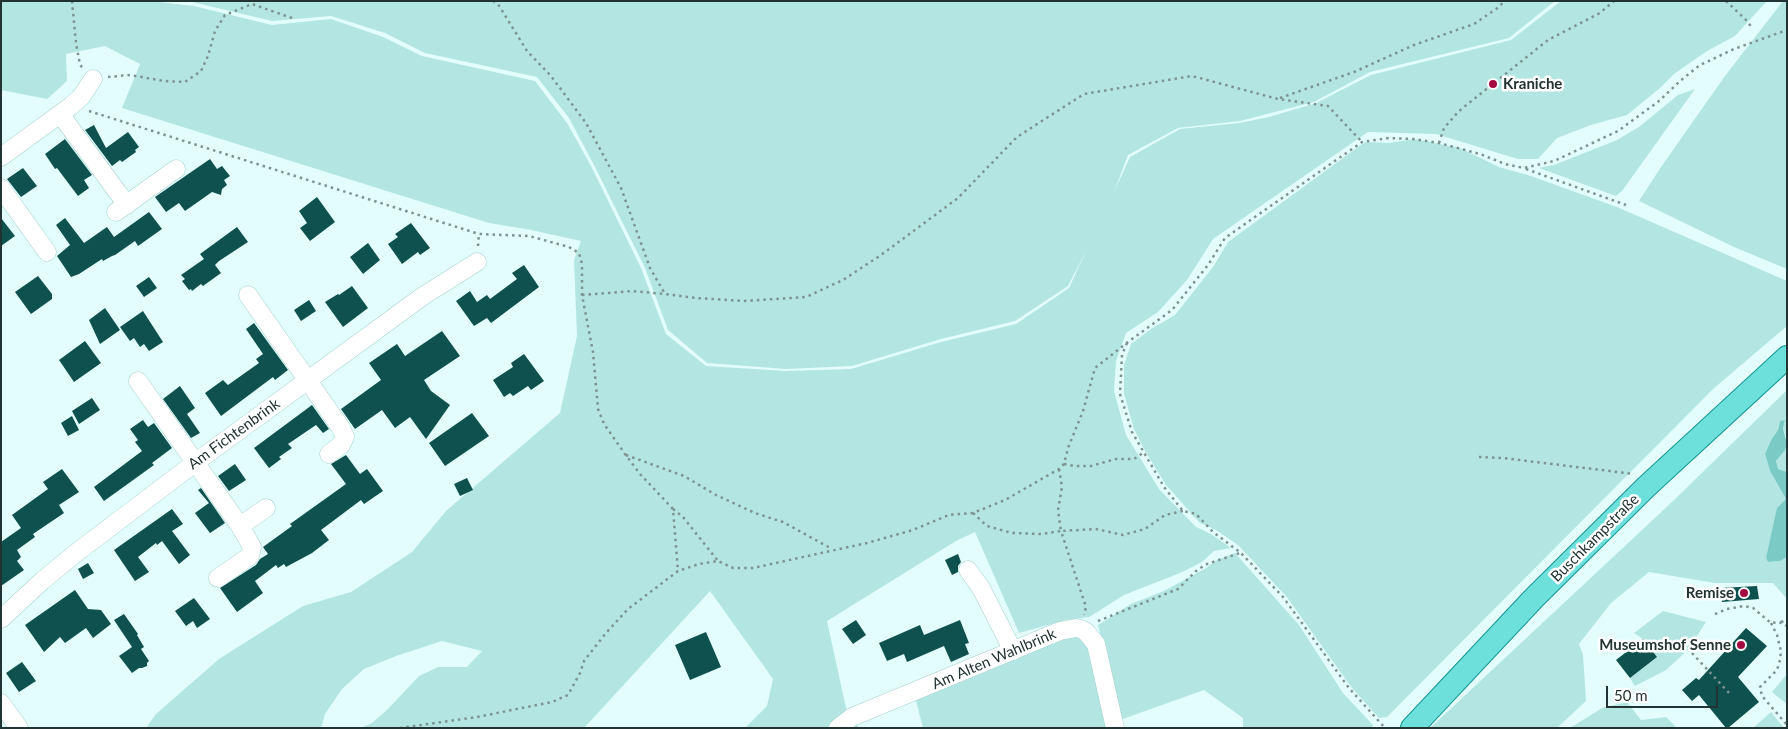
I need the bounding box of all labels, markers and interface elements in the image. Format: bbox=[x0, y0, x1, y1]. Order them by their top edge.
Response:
place label: Kraniche bbox=[1503, 75, 1562, 93]
marker: Kraniche bbox=[1487, 78, 1499, 90]
street label: Am Fichtenbrink bbox=[185, 395, 283, 473]
street label: Buschkampstraße bbox=[1547, 490, 1643, 586]
place label: Remise bbox=[1686, 584, 1734, 602]
marker: Remise bbox=[1738, 587, 1750, 599]
street label: Am Alten Wahlbrink bbox=[929, 625, 1059, 693]
place label: Museumshof Senne bbox=[1599, 636, 1731, 654]
marker: Museumshof Senne bbox=[1735, 639, 1747, 651]
scale bar bbox=[1608, 676, 1720, 708]
text: 50 m bbox=[1614, 686, 1648, 704]

